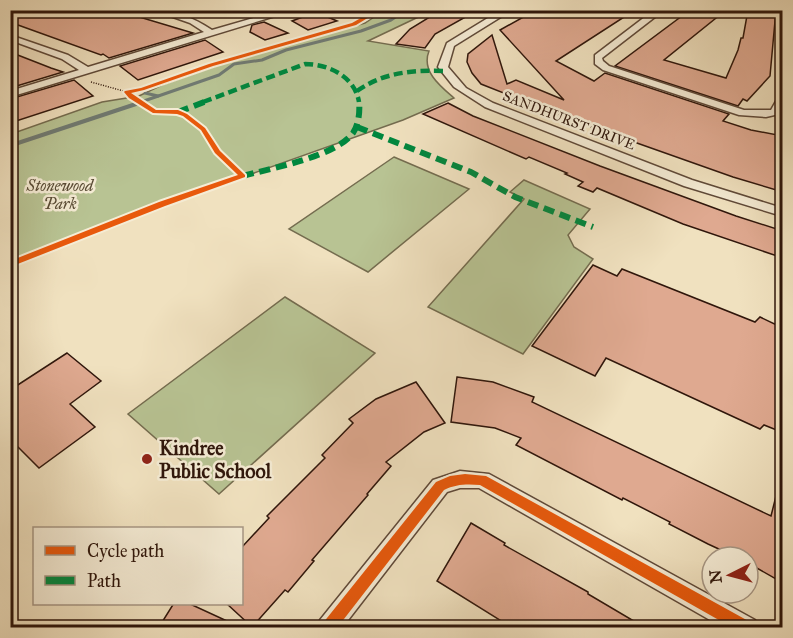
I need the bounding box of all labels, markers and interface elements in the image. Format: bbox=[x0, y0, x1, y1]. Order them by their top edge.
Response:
street label: SANDHURST DRIVE bbox=[500, 87, 637, 154]
park label: Stonewood Park bbox=[26, 176, 95, 213]
place label: Kindree Public School bbox=[159, 436, 272, 483]
marker: Kindree Public School bbox=[140, 452, 154, 466]
legend bbox=[33, 527, 243, 605]
text: Cycle path bbox=[87, 540, 164, 562]
north arrow bbox=[700, 545, 760, 605]
text: N bbox=[705, 568, 726, 584]
text: Path bbox=[87, 570, 121, 592]

